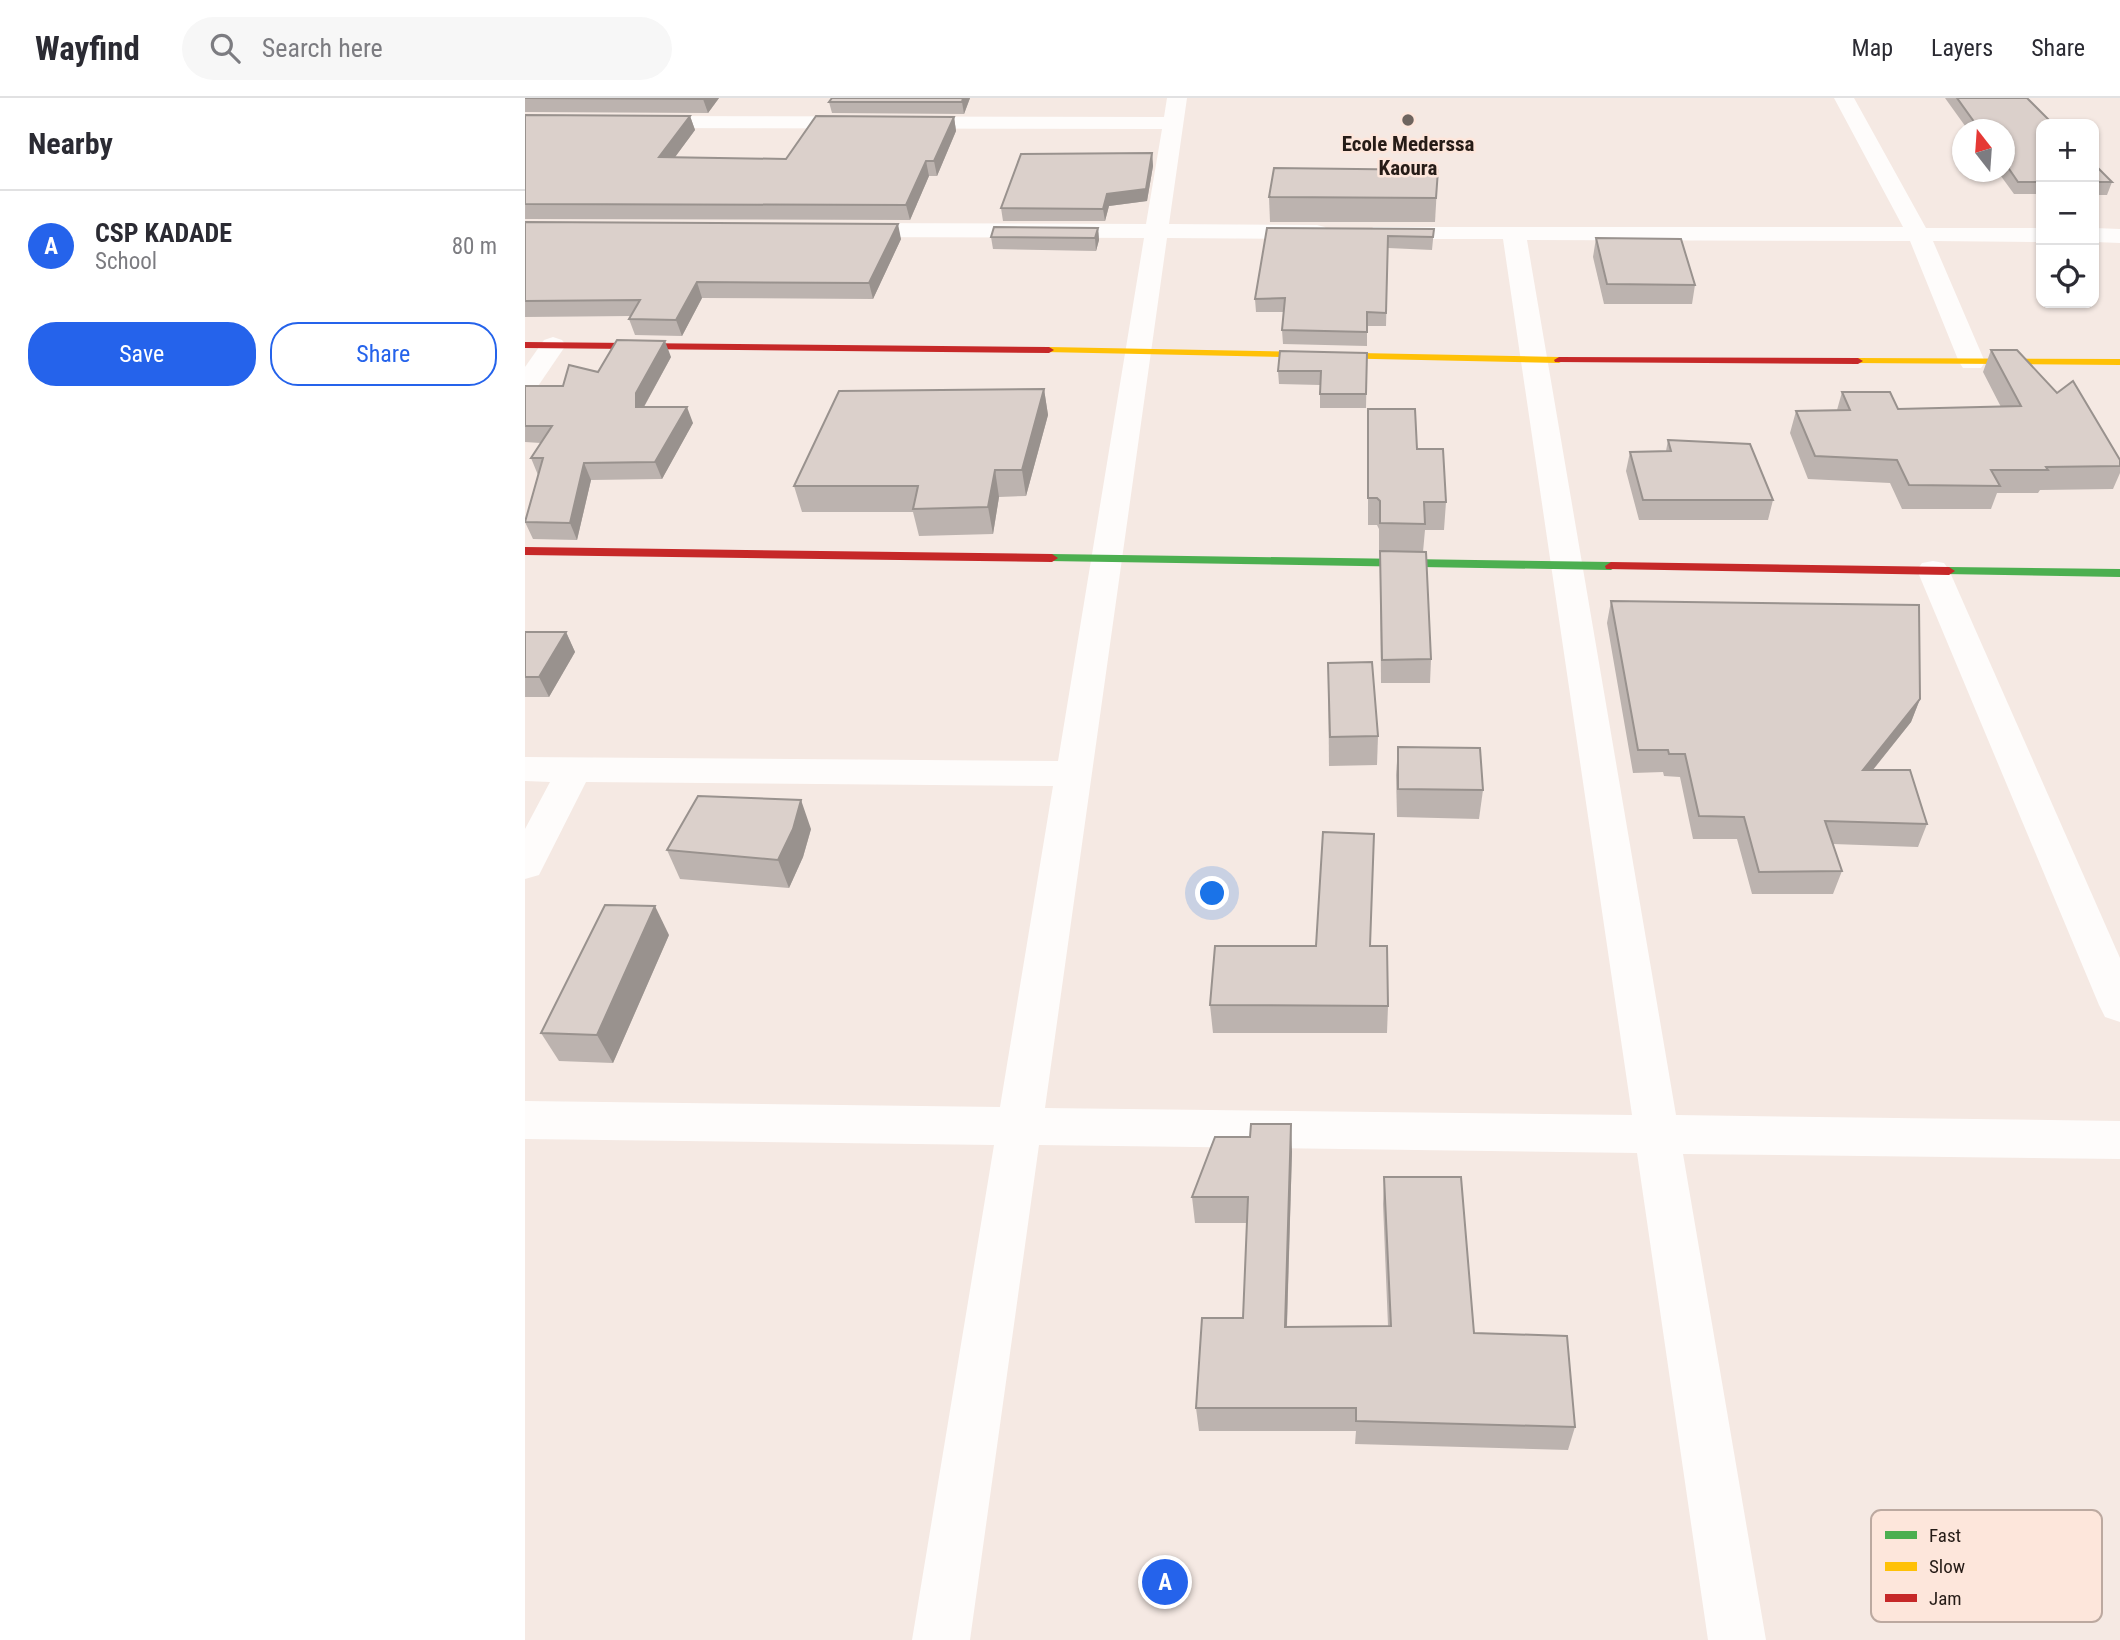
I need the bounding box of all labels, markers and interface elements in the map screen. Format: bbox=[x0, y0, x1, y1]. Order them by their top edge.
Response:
search box bbox=[182, 17, 672, 80]
text: Wayfind bbox=[35, 29, 140, 68]
icon: search bbox=[206, 29, 244, 67]
text: Search here bbox=[262, 33, 383, 63]
text: Map bbox=[1852, 34, 1893, 62]
text: Layers bbox=[1931, 34, 1993, 62]
text: Share bbox=[2031, 34, 2085, 62]
marker: Ecole Mederssa Kaoura bbox=[1400, 112, 1416, 128]
north arrow bbox=[1952, 119, 2015, 182]
map controls bbox=[2036, 119, 2099, 308]
button: + bbox=[2036, 119, 2099, 182]
text: Nearby bbox=[28, 126, 113, 161]
place label: Ecole Mederssa Kaoura bbox=[1342, 132, 1474, 180]
button: − bbox=[2036, 182, 2099, 245]
text: CSP KADADE bbox=[95, 218, 232, 248]
text: A bbox=[44, 233, 58, 260]
text: 80 m bbox=[452, 233, 497, 260]
button: locate bbox=[2036, 245, 2099, 308]
text: School bbox=[95, 248, 157, 275]
button: Save bbox=[28, 322, 256, 386]
button: Share bbox=[270, 322, 497, 386]
your location bbox=[1195, 876, 1229, 910]
legend bbox=[1871, 1510, 2102, 1622]
text: Fast bbox=[1929, 1524, 1961, 1547]
text: Slow bbox=[1929, 1555, 1965, 1578]
pin: A bbox=[1142, 1556, 1188, 1608]
text: Jam bbox=[1929, 1587, 1962, 1610]

